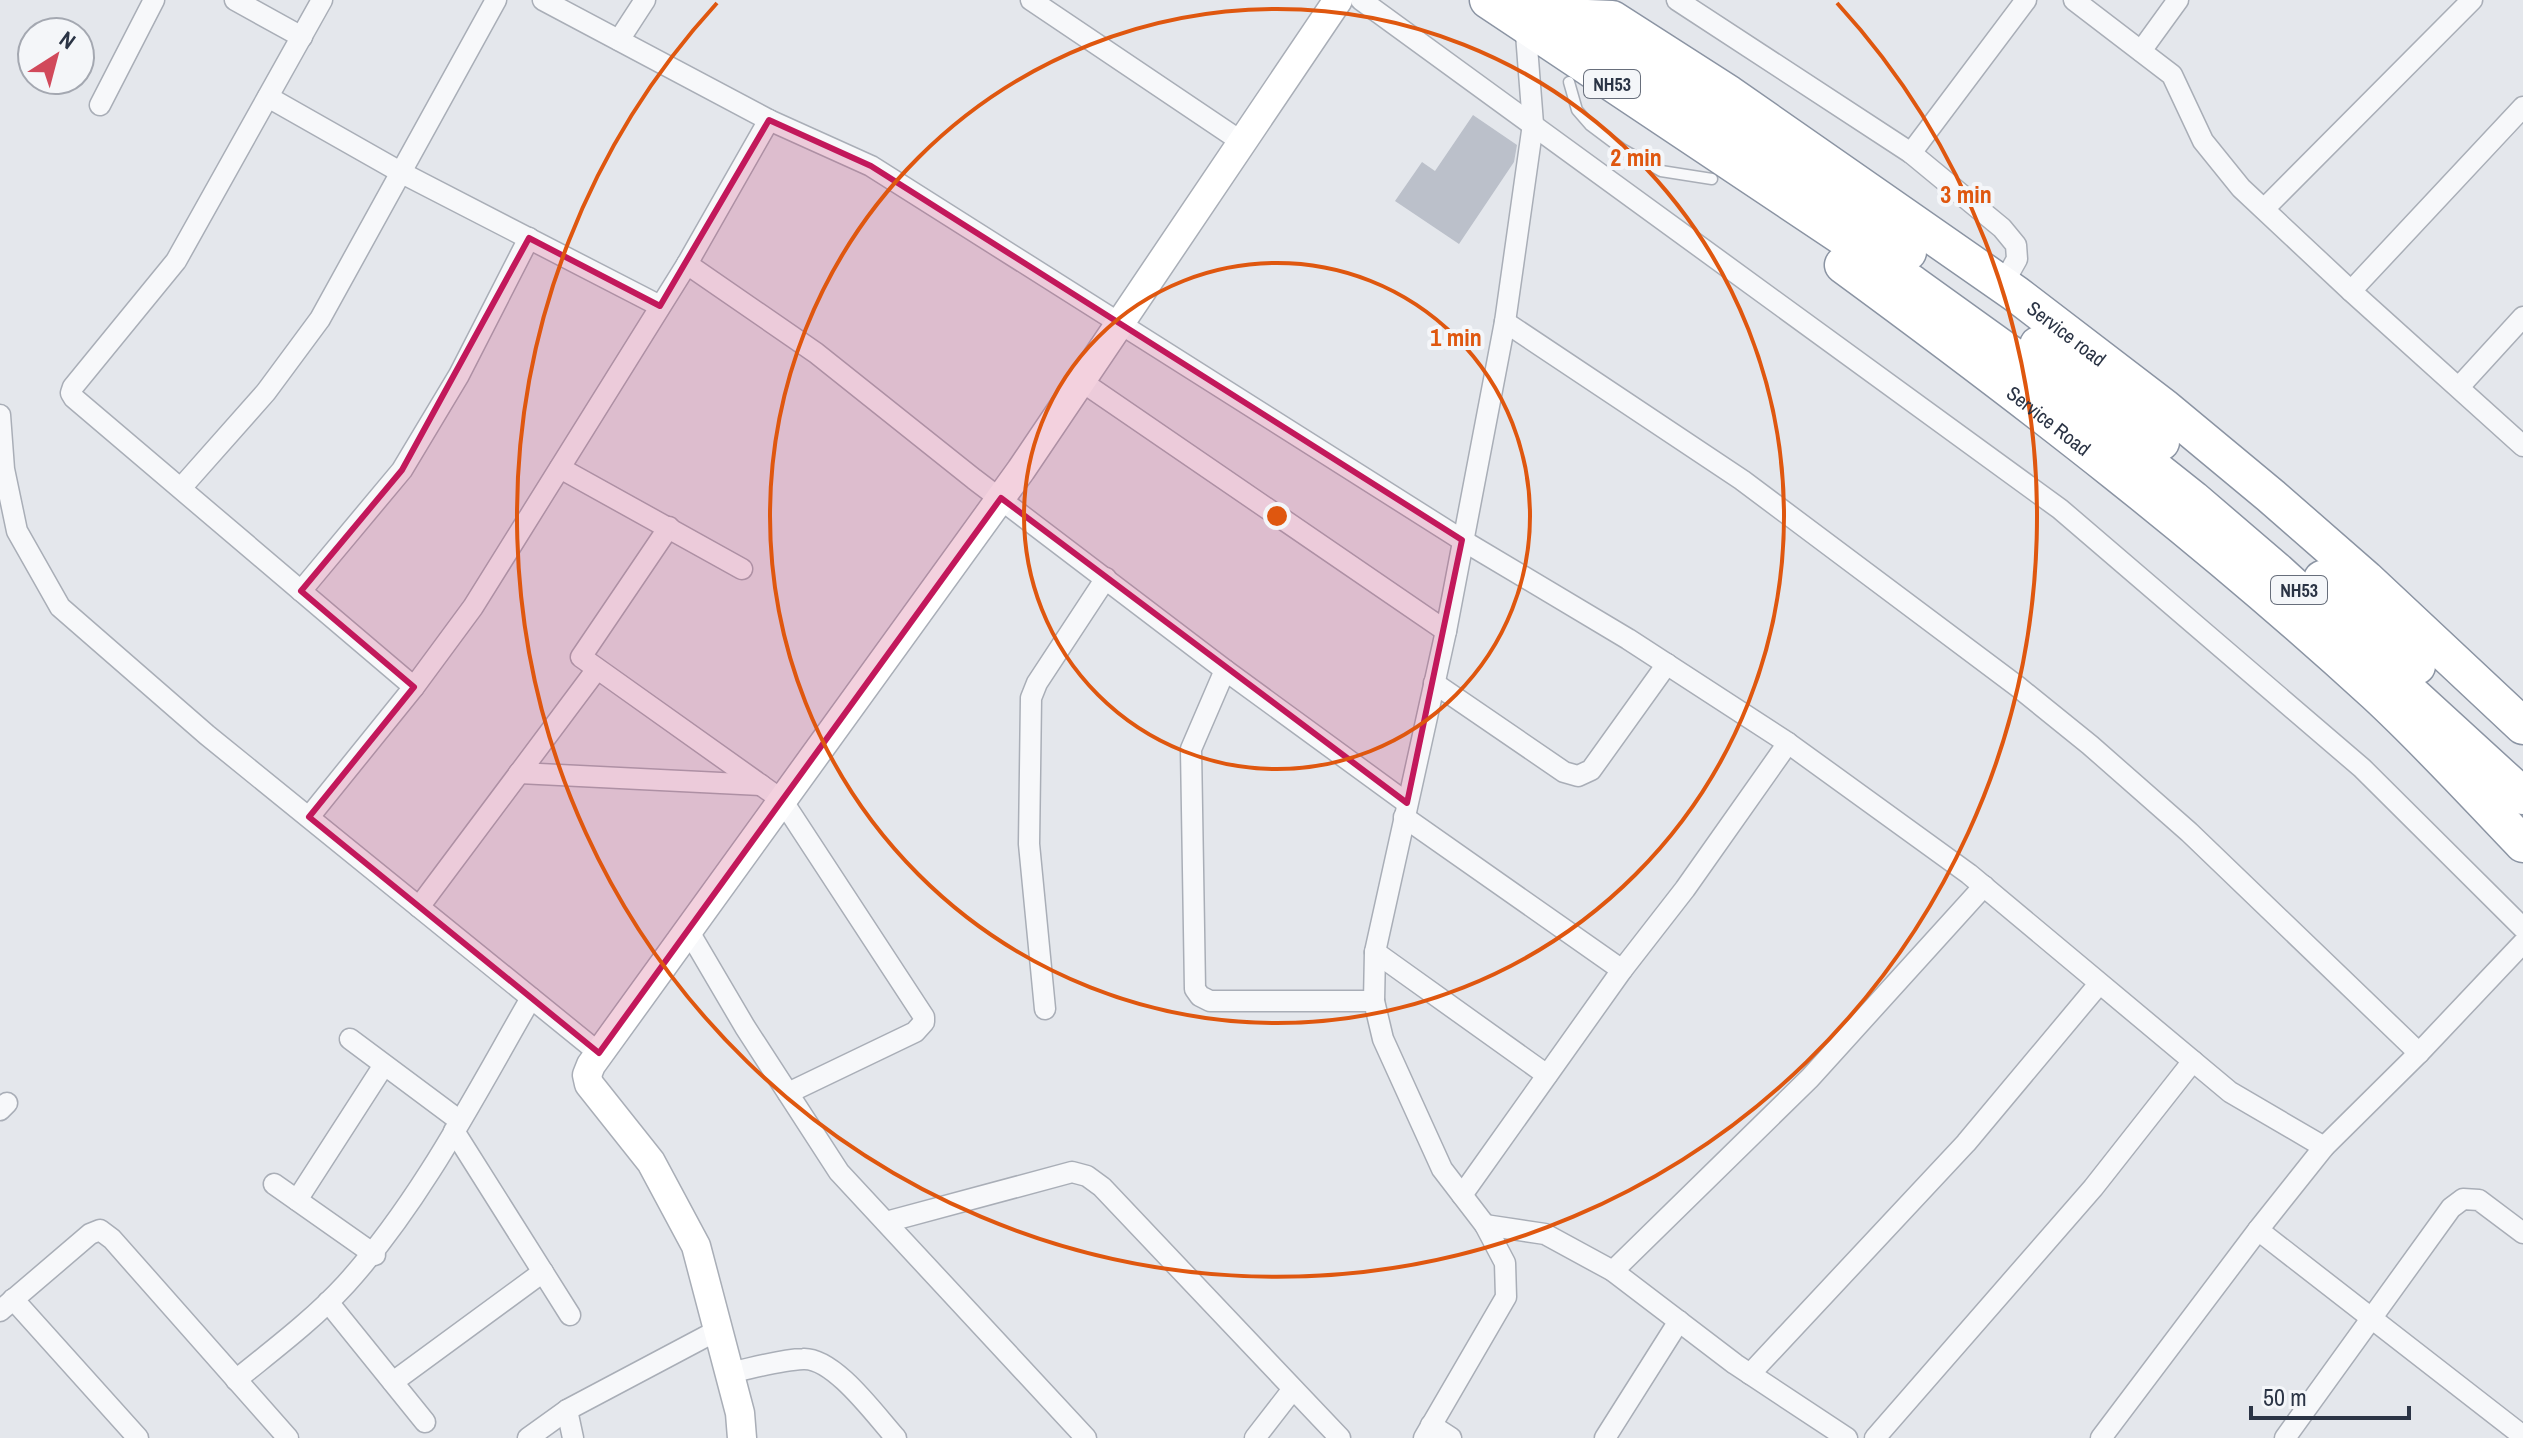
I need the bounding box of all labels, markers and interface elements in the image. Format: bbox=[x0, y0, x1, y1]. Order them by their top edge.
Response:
north arrow bbox=[16, 16, 96, 96]
text: N bbox=[54, 24, 82, 56]
road number: NH53 bbox=[1584, 70, 1640, 98]
text: 2 min bbox=[1610, 141, 1662, 173]
text: 3 min bbox=[1940, 178, 1992, 210]
street label: Service road bbox=[2022, 294, 2112, 372]
text: 1 min bbox=[1430, 321, 1482, 353]
street label: Service Road bbox=[2002, 379, 2097, 461]
centre of rings bbox=[1263, 502, 1291, 530]
road number: NH53 bbox=[2271, 576, 2327, 604]
scale bar bbox=[2251, 1370, 2409, 1420]
text: 50 m bbox=[2263, 1381, 2307, 1413]

